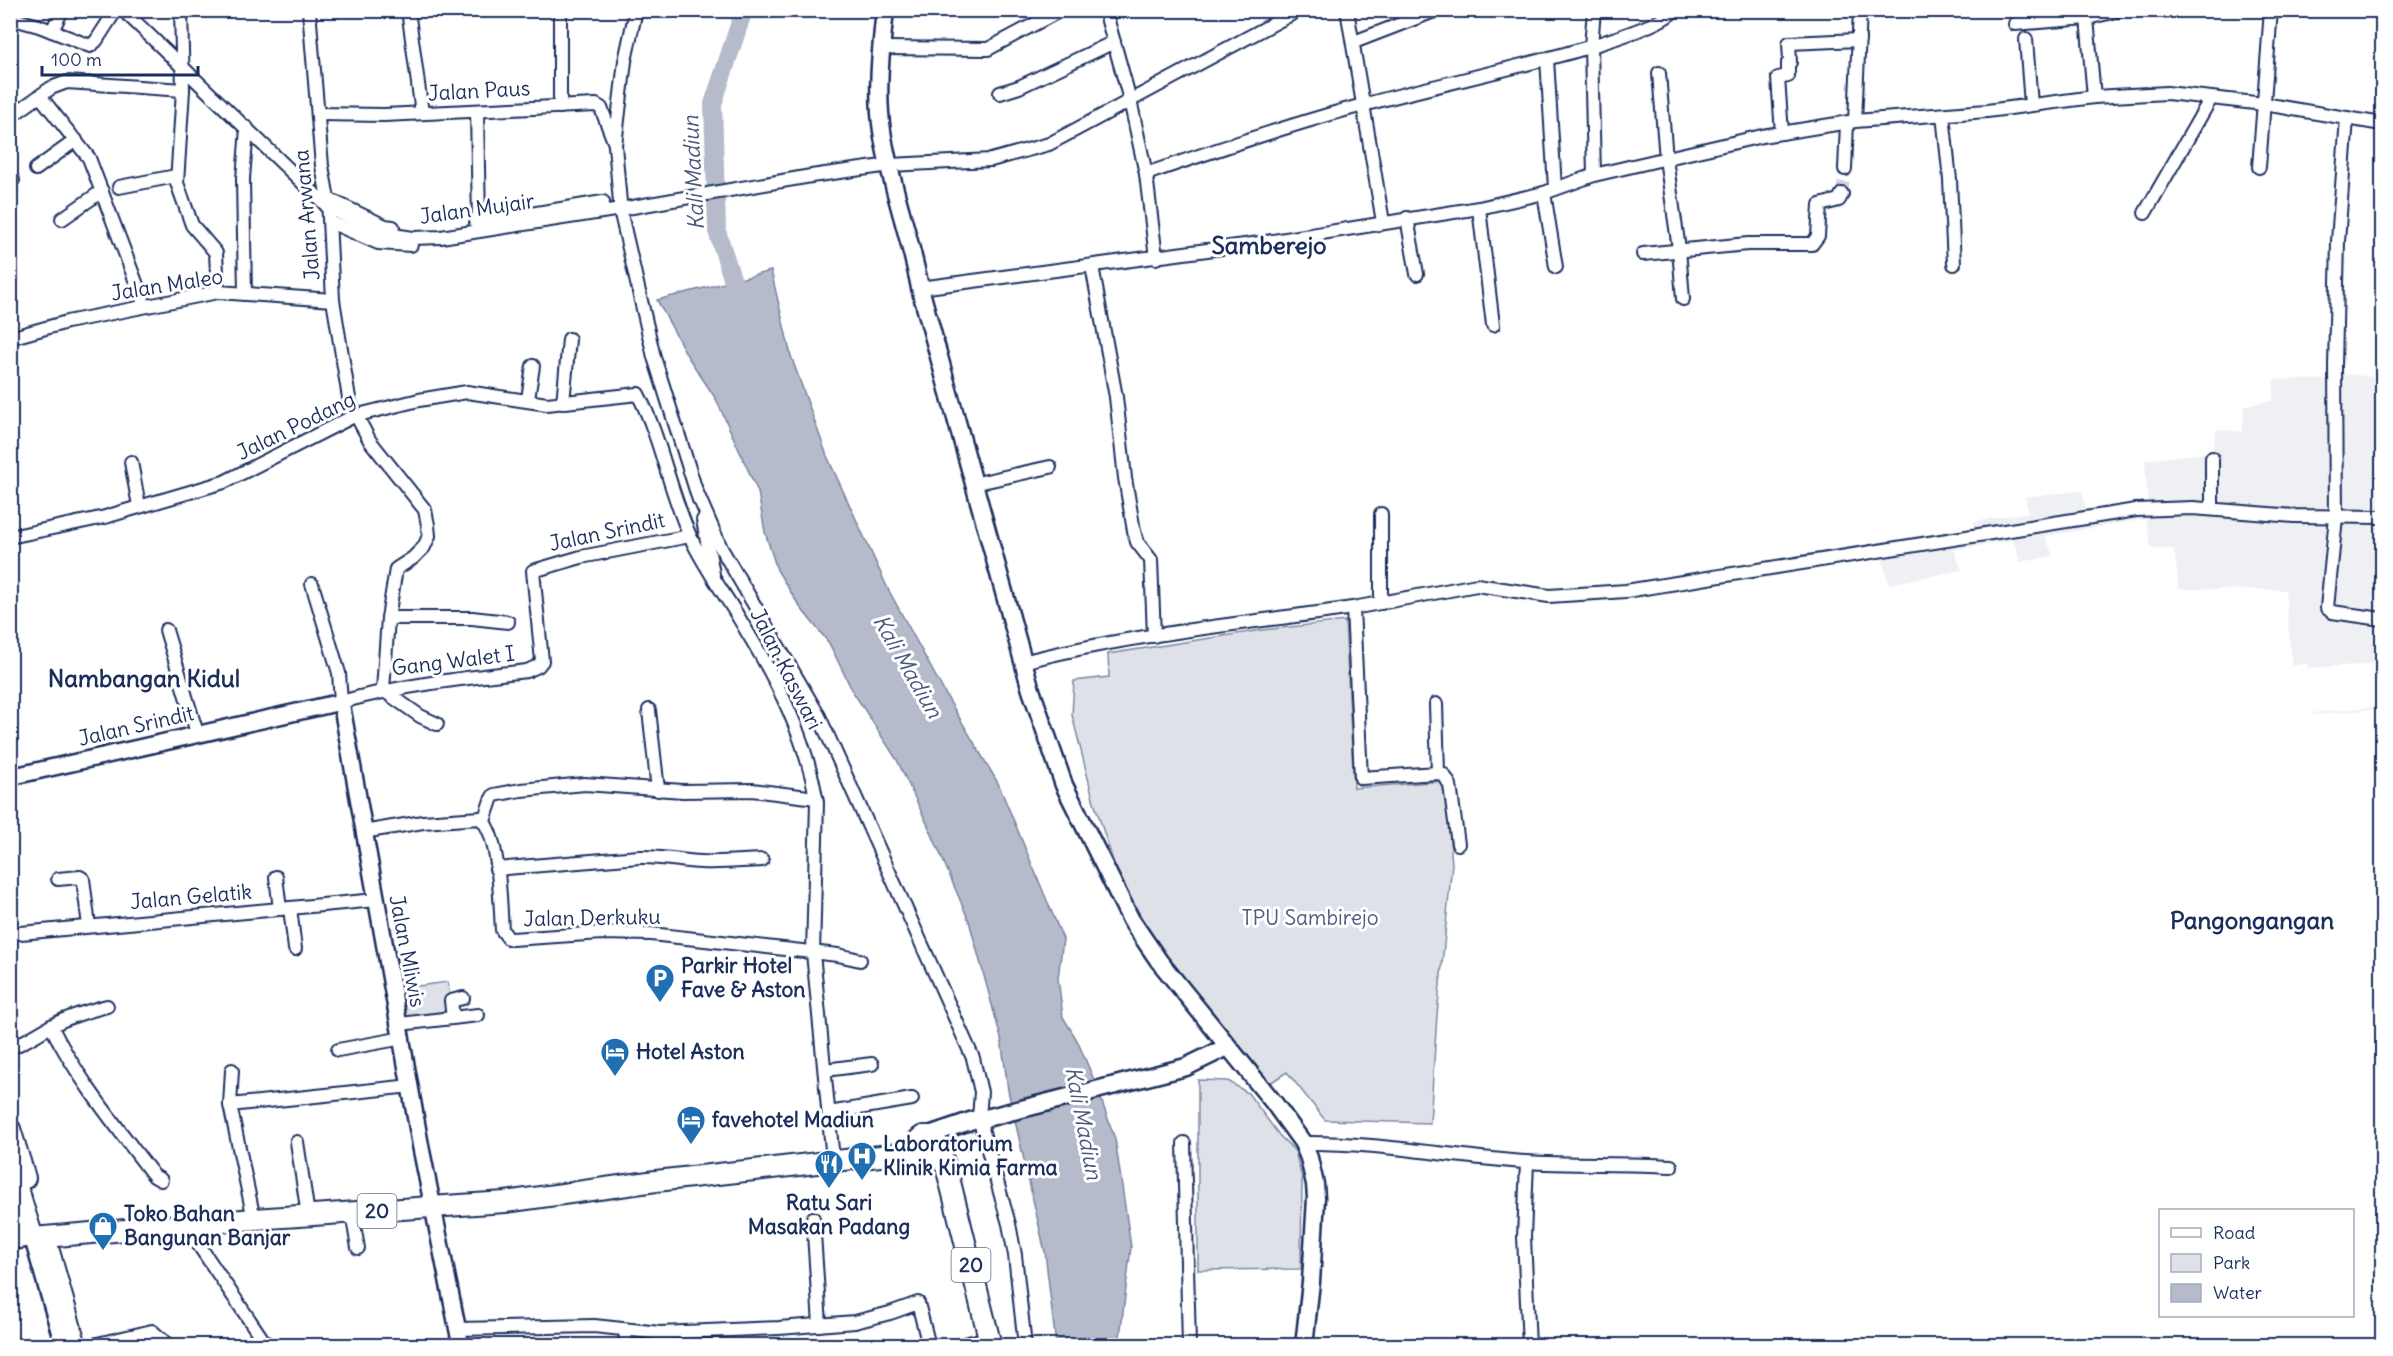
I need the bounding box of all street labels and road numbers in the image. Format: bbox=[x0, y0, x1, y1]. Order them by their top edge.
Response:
street label: Jalan Paus bbox=[427, 74, 531, 107]
street label: Jalan Arwana bbox=[287, 149, 326, 282]
street label: Jalan Mujair bbox=[418, 187, 536, 230]
street label: Jalan Maleo bbox=[109, 262, 225, 307]
street label: Jalan Podang bbox=[232, 385, 360, 466]
street label: Jalan Srindit bbox=[547, 506, 667, 557]
street label: Jalan Kaswari bbox=[744, 604, 829, 734]
street label: Gang Walet I bbox=[390, 640, 516, 681]
street label: Jalan Srindit bbox=[75, 699, 196, 752]
street label: Jalan Gelatik bbox=[129, 878, 253, 915]
street label: Jalan Mliwis bbox=[383, 893, 432, 1009]
street label: Jalan Derkuku bbox=[523, 903, 661, 932]
road number: 20 bbox=[358, 1194, 397, 1228]
road number: 20 bbox=[952, 1248, 990, 1282]

